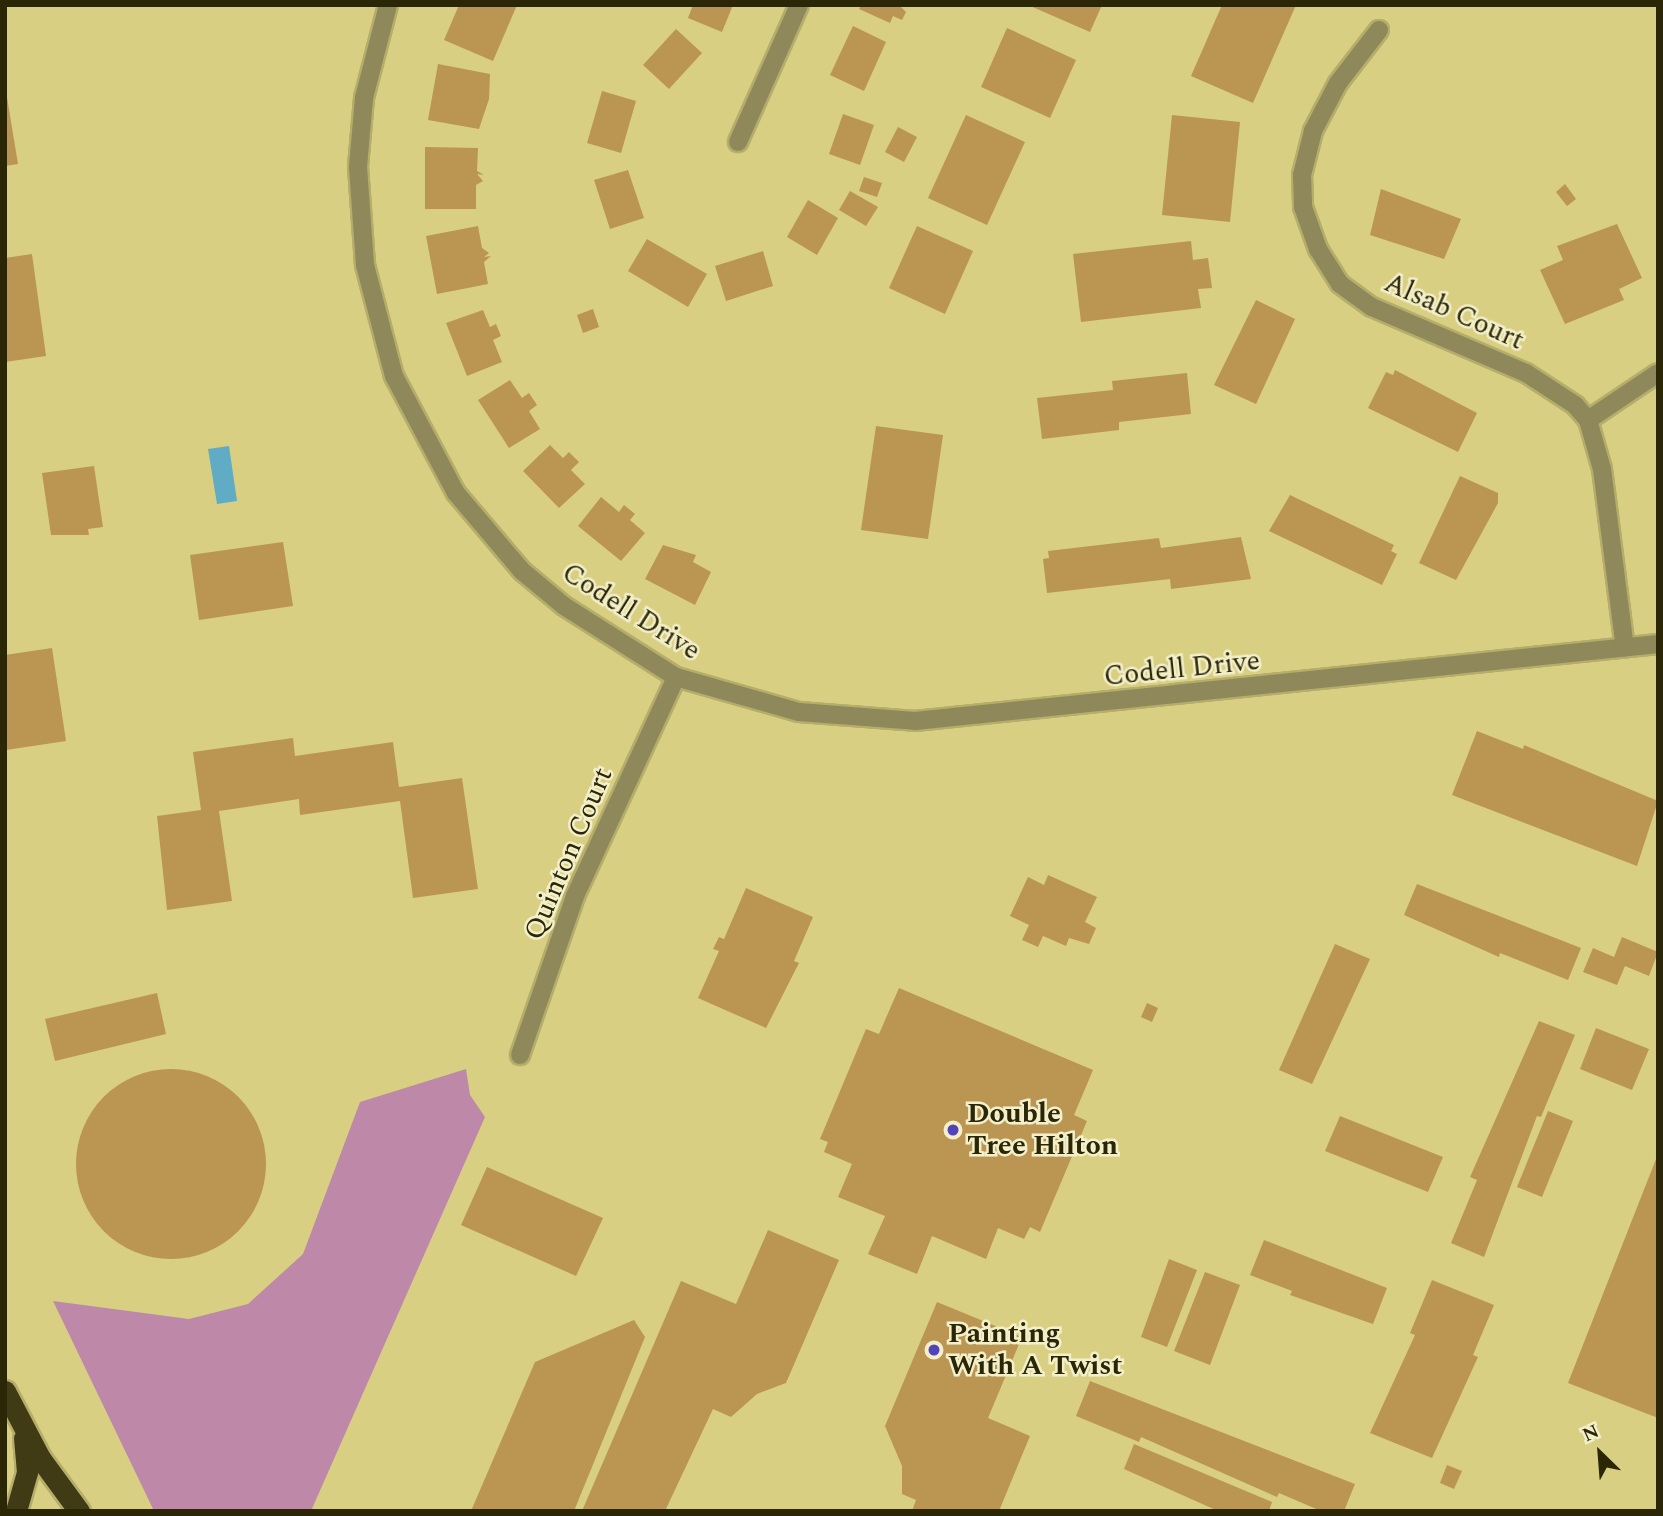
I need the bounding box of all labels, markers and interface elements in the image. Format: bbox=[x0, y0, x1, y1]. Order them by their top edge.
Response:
street label: Alsab Court bbox=[1379, 266, 1529, 358]
street label: Codell Drive bbox=[556, 556, 706, 668]
street label: Codell Drive bbox=[1102, 644, 1262, 694]
street label: Quinton Court bbox=[518, 763, 620, 945]
place label: Double Tree Hilton bbox=[967, 1097, 1118, 1163]
marker: Double Tree Hilton bbox=[945, 1122, 961, 1138]
place label: Painting With A Twist bbox=[948, 1317, 1122, 1383]
marker: Painting With A Twist bbox=[926, 1342, 942, 1358]
text: N bbox=[1578, 1417, 1604, 1450]
north arrow bbox=[1565, 1418, 1635, 1488]

